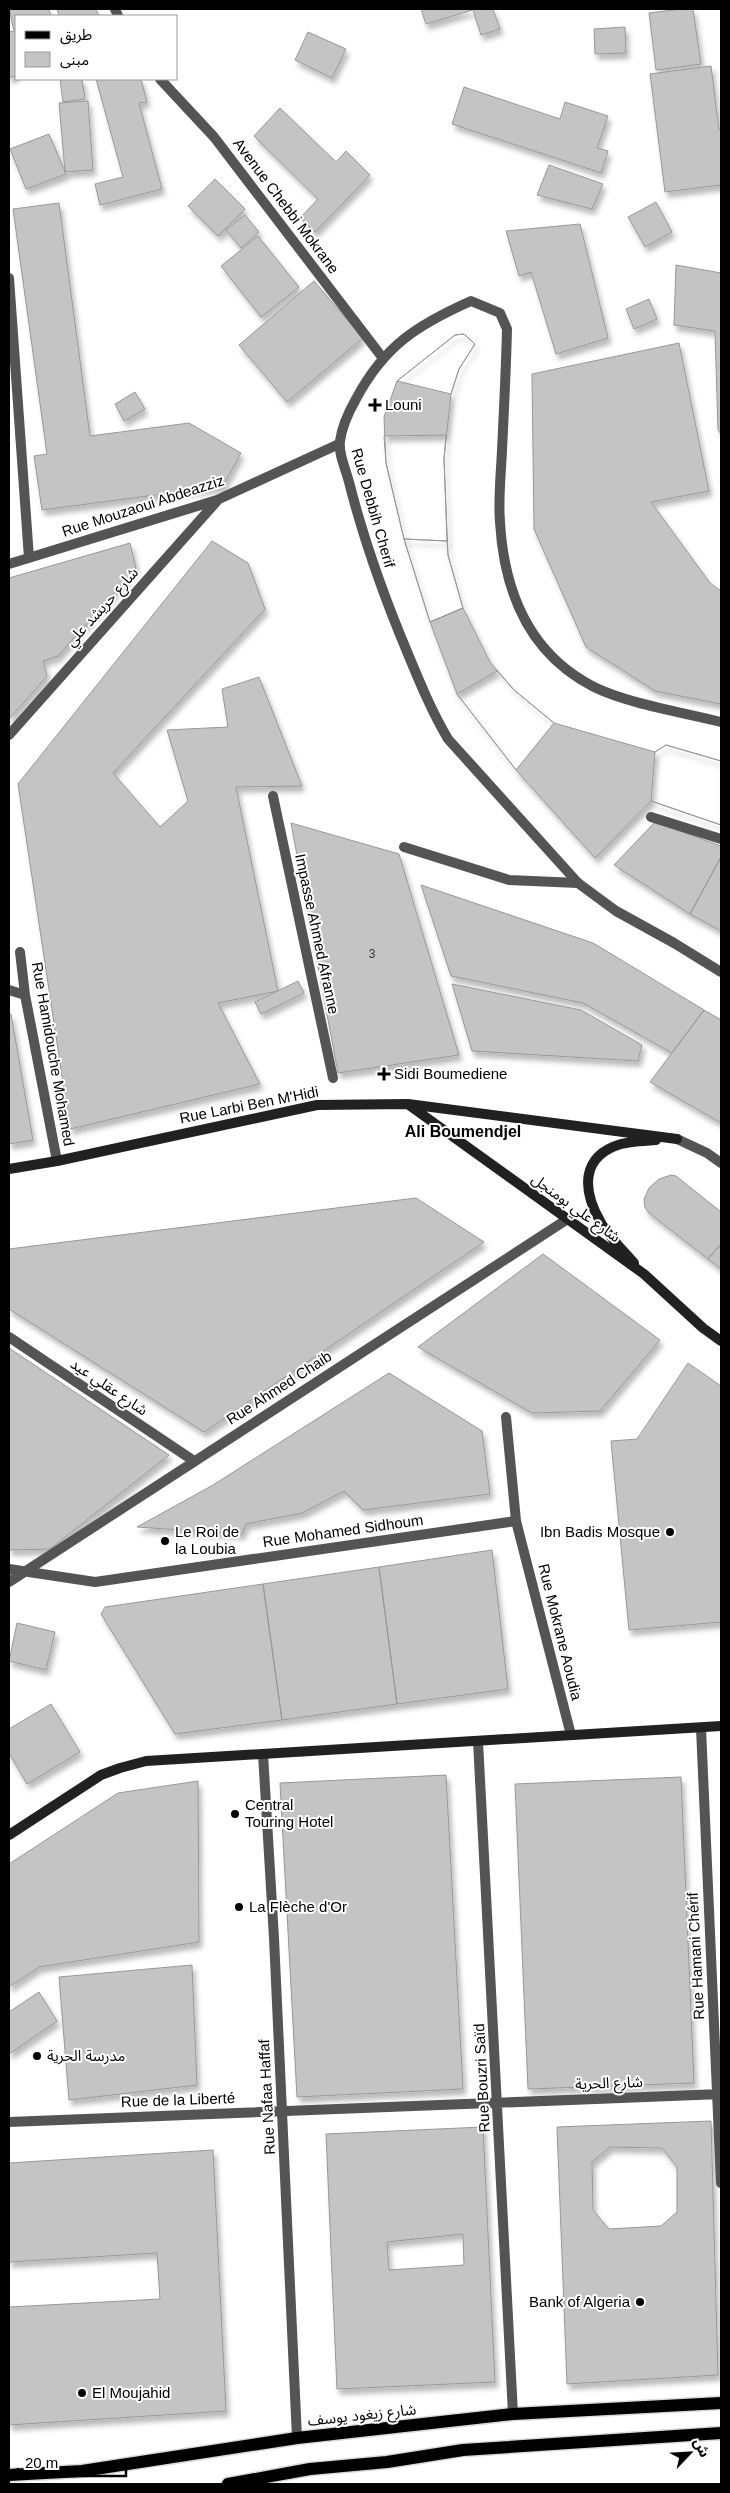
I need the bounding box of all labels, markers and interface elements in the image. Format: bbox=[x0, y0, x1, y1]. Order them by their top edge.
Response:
legend bbox=[15, 15, 178, 80]
text: طريق bbox=[60, 26, 92, 45]
text: مبنى bbox=[60, 51, 89, 69]
street label: Avenue Chebbi Mokrane bbox=[230, 135, 343, 277]
place label: Louni bbox=[385, 396, 422, 413]
marker: Louni bbox=[369, 399, 381, 411]
street label: Rue Debbih Cherif bbox=[348, 446, 399, 570]
street label: Rue Mouzaoui Abdeazziz bbox=[60, 471, 226, 540]
street label: شارع حريشد علي bbox=[62, 564, 145, 652]
street label: Impasse Ahmed Afranne bbox=[292, 852, 343, 1016]
house number: 3 bbox=[369, 947, 376, 961]
street label: Rue Hamidouche Mohamed bbox=[29, 960, 78, 1147]
place label: Sidi Boumediene bbox=[394, 1065, 507, 1082]
marker: Sidi Boumediene bbox=[378, 1068, 390, 1080]
street label: Rue Larbi Ben M'Hidi bbox=[178, 1083, 320, 1126]
district label: Ali Boumendjel bbox=[405, 1123, 521, 1140]
street label: شارع علي بومنجل bbox=[526, 1170, 624, 1249]
street label: Rue Ahmed Chaib bbox=[223, 1347, 334, 1428]
street label: شارع عقلي عيد bbox=[65, 1355, 151, 1422]
street label: Rue Mohamed Sidhoum bbox=[262, 1511, 424, 1550]
place label: Le Roi de la Loubia bbox=[175, 1523, 239, 1557]
place label: Ibn Badis Mosque bbox=[540, 1523, 660, 1540]
marker: Ibn Badis Mosque bbox=[664, 1526, 676, 1538]
marker: Le Roi de la Loubia bbox=[159, 1535, 171, 1547]
street label: Rue Mokrane Aoudia bbox=[535, 1562, 586, 1703]
place label: Central Touring Hotel bbox=[245, 1796, 333, 1830]
marker: Central Touring Hotel bbox=[229, 1808, 241, 1820]
street label: Rue Hamani Chérif bbox=[684, 1891, 707, 2020]
place label: La Flèche d'Or bbox=[249, 1898, 347, 1915]
marker: La Flèche d'Or bbox=[233, 1901, 245, 1913]
street label: Rue Bouzri Saïd bbox=[470, 2023, 493, 2133]
street label: Rue Nafaa Haffaf bbox=[255, 2038, 278, 2155]
place label: مدرسة الحرية bbox=[47, 2047, 125, 2065]
marker: مدرسة الحرية bbox=[31, 2050, 43, 2062]
street label: شارع الحرية bbox=[575, 2073, 643, 2096]
street label: Rue de la Liberté bbox=[121, 2089, 235, 2110]
place label: Bank of Algeria bbox=[529, 2293, 631, 2310]
marker: Bank of Algeria bbox=[634, 2296, 646, 2308]
place label: El Moujahid bbox=[92, 2384, 170, 2401]
marker: El Moujahid bbox=[76, 2387, 88, 2399]
street label: شارع زيغود يوسف bbox=[307, 2400, 418, 2433]
north arrow bbox=[665, 2428, 715, 2478]
text: ش bbox=[690, 2435, 713, 2460]
scale bar bbox=[18, 2446, 125, 2478]
text: 20 m bbox=[25, 2454, 58, 2471]

